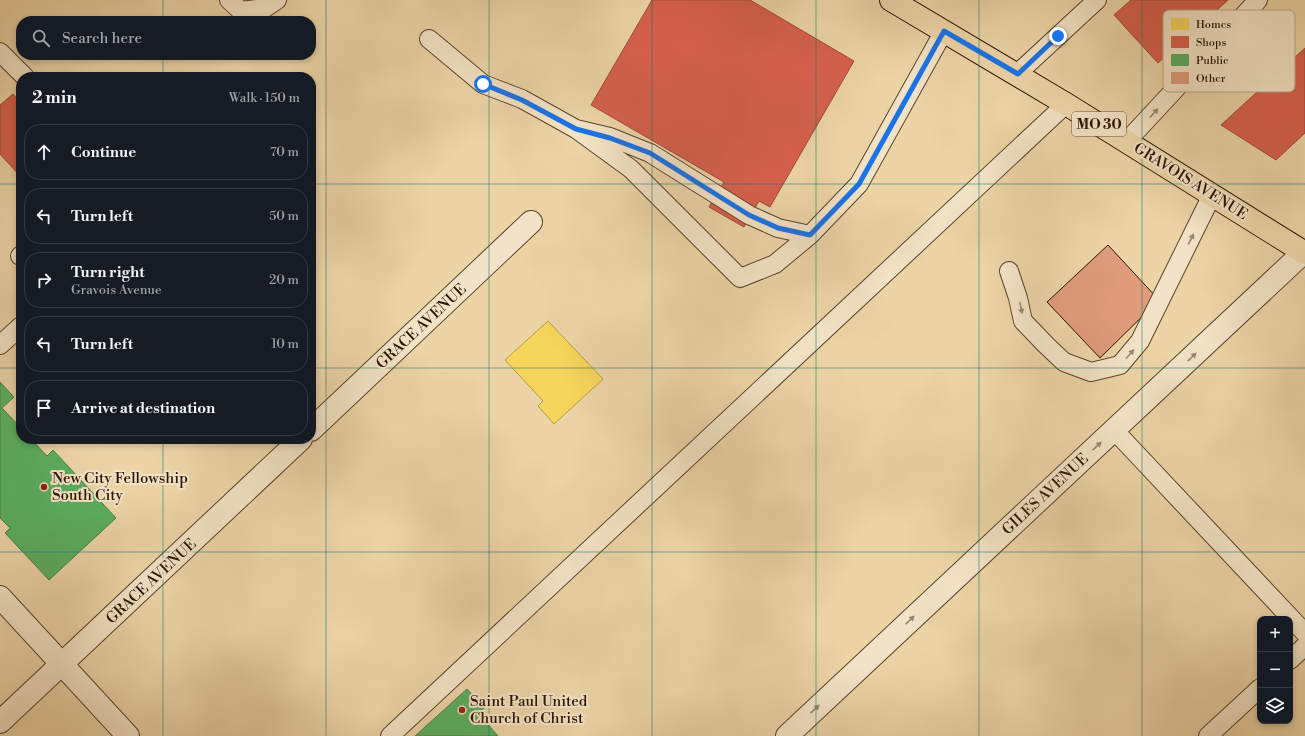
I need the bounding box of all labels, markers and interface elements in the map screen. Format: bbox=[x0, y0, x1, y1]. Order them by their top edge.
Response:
legend bbox=[1163, 10, 1295, 92]
search box bbox=[16, 16, 316, 60]
text: Homes bbox=[1196, 18, 1231, 32]
icon: search bbox=[30, 27, 52, 49]
route end bbox=[1049, 27, 1067, 45]
text: Search here bbox=[62, 29, 142, 48]
text: Shops bbox=[1196, 36, 1226, 50]
text: Public bbox=[1196, 54, 1229, 68]
text: Other bbox=[1196, 72, 1226, 86]
route start bbox=[474, 75, 492, 93]
text: 2 min bbox=[32, 87, 77, 109]
text: Walk · 150 m bbox=[229, 90, 300, 106]
one-way arrow bbox=[1149, 108, 1159, 118]
road number: MO 30 bbox=[1072, 112, 1126, 136]
street label: GRAVOIS AVENUE bbox=[1130, 139, 1251, 224]
icon: ahead bbox=[33, 141, 55, 163]
text: Continue bbox=[71, 143, 136, 162]
text: 70 m bbox=[270, 144, 299, 160]
icon: left bbox=[33, 205, 55, 227]
text: Turn left bbox=[71, 207, 133, 226]
text: 50 m bbox=[269, 208, 299, 224]
one-way arrow bbox=[1188, 234, 1194, 245]
text: Turn right bbox=[71, 263, 145, 282]
icon: right bbox=[33, 269, 55, 291]
text: 20 m bbox=[269, 272, 299, 288]
street label: GRACE AVENUE bbox=[372, 280, 471, 373]
text: Gravois Avenue bbox=[71, 282, 162, 298]
one-way arrow bbox=[1018, 302, 1024, 315]
icon: left bbox=[33, 333, 55, 355]
text: Turn left bbox=[71, 335, 133, 354]
text: 10 m bbox=[271, 336, 299, 352]
one-way arrow bbox=[1125, 348, 1134, 359]
one-way arrow bbox=[1187, 352, 1197, 362]
icon: arrive bbox=[33, 397, 55, 419]
text: Arrive at destination bbox=[71, 399, 215, 418]
one-way arrow bbox=[1092, 441, 1102, 450]
street label: GILES AVENUE bbox=[998, 450, 1092, 539]
place label: New City Fellowship South City bbox=[52, 469, 188, 505]
marker: New City Fellowship South City bbox=[39, 482, 49, 492]
street label: GRACE AVENUE bbox=[102, 535, 201, 628]
one-way arrow bbox=[905, 616, 915, 625]
map controls bbox=[1257, 616, 1293, 724]
button: + bbox=[1257, 616, 1293, 652]
button: − bbox=[1257, 652, 1293, 688]
button: layers bbox=[1257, 688, 1293, 724]
place label: Saint Paul United Church of Christ bbox=[470, 692, 588, 728]
marker: Saint Paul United Church of Christ bbox=[457, 705, 467, 715]
one-way arrow bbox=[810, 705, 820, 714]

